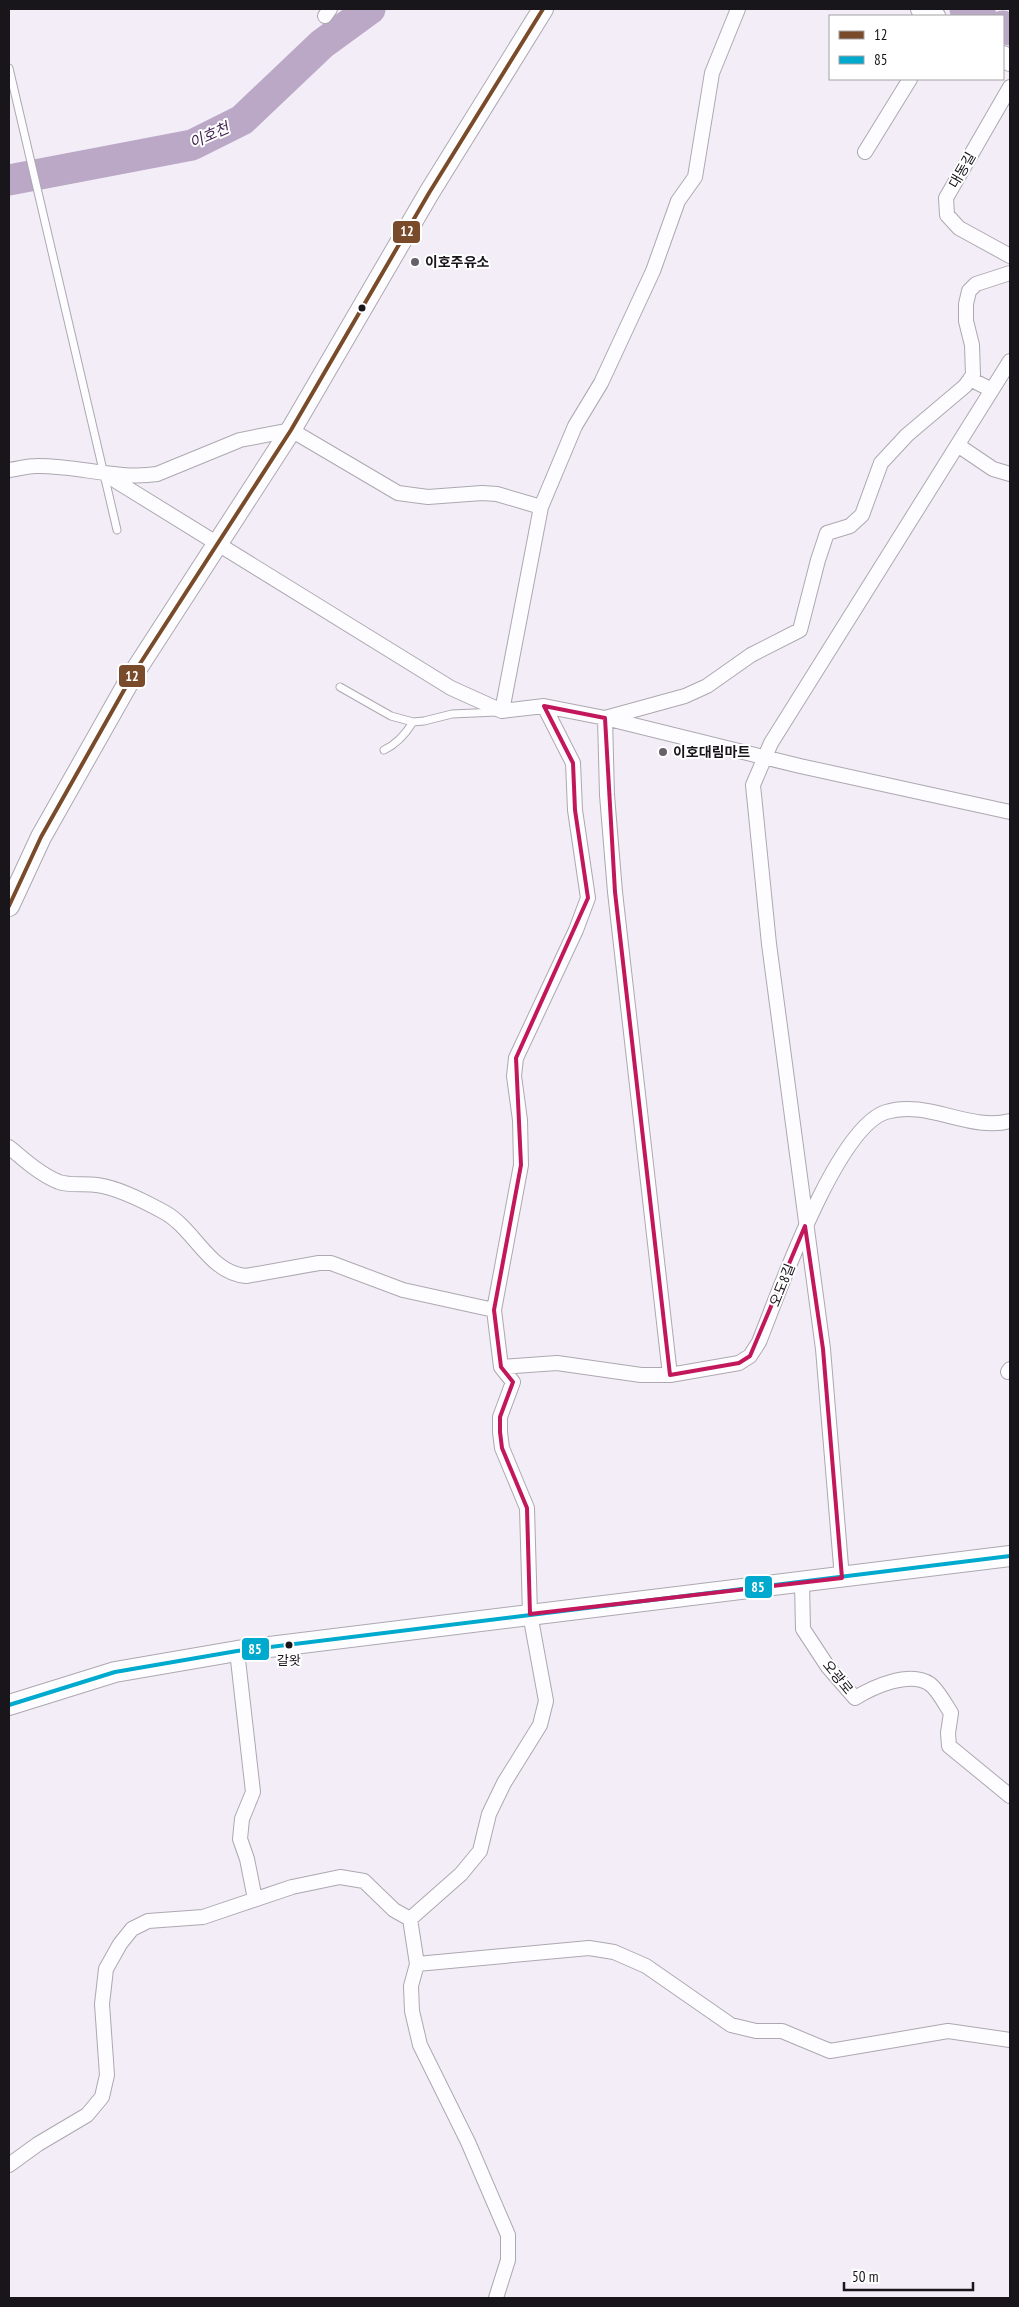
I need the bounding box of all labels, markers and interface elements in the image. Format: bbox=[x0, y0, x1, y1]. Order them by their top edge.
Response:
legend bbox=[829, 15, 1004, 80]
text: 12 bbox=[874, 25, 888, 44]
text: 85 bbox=[874, 50, 888, 69]
water label: 이호천 bbox=[186, 117, 234, 152]
street label: 대동길 bbox=[945, 149, 979, 191]
line badge: 12 bbox=[392, 220, 421, 244]
text: 12 bbox=[400, 222, 414, 240]
place label: 이호주유소 bbox=[425, 253, 490, 271]
marker: 이호주유소 bbox=[409, 256, 421, 268]
unlabelled marker bbox=[357, 303, 367, 313]
line badge: 12 bbox=[118, 664, 146, 688]
text: 12 bbox=[125, 667, 139, 685]
place label: 이호대림마트 bbox=[673, 743, 750, 761]
marker: 이호대림마트 bbox=[657, 746, 669, 758]
street label: 오도8길 bbox=[765, 1261, 799, 1309]
line badge: 85 bbox=[744, 1575, 773, 1599]
text: 85 bbox=[751, 1578, 765, 1596]
line badge: 85 bbox=[241, 1637, 270, 1661]
text: 85 bbox=[248, 1640, 262, 1658]
marker: 갈왓 bbox=[284, 1640, 294, 1650]
place label: 갈왓 bbox=[277, 1652, 301, 1669]
street label: 오광로 bbox=[819, 1656, 857, 1698]
scale bar bbox=[844, 2260, 973, 2292]
text: 50 m bbox=[852, 2267, 878, 2286]

